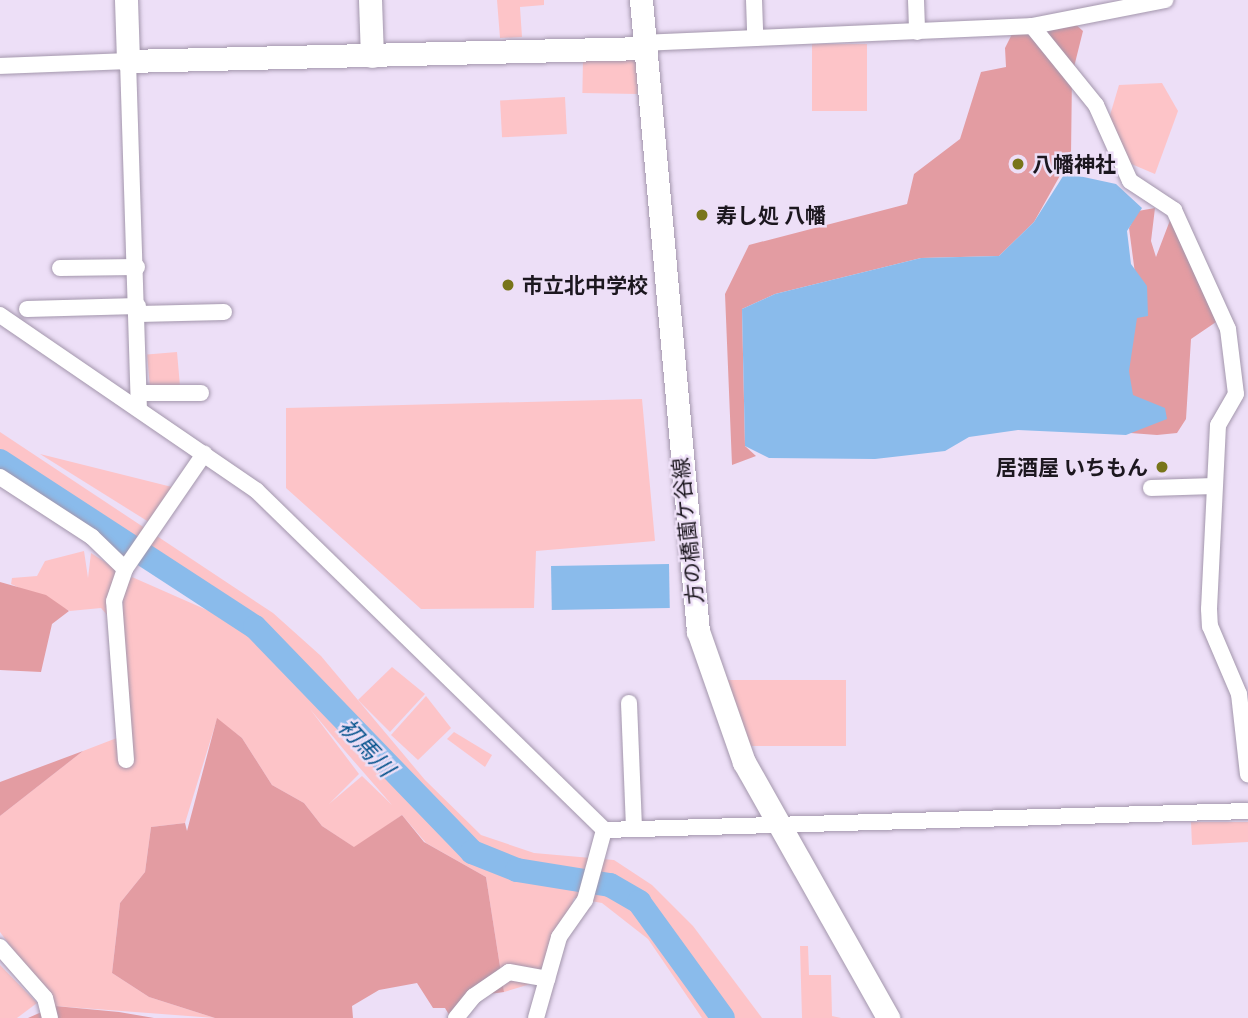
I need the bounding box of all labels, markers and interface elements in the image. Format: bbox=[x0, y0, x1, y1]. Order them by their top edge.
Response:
place label: 八幡神社 bbox=[1032, 151, 1116, 177]
marker: 八幡神社 bbox=[1010, 156, 1026, 172]
place label: 寿し処 八幡 bbox=[716, 202, 826, 228]
marker: 寿し処 八幡 bbox=[694, 207, 710, 223]
place label: 市立北中学校 bbox=[522, 272, 648, 298]
marker: 市立北中学校 bbox=[500, 277, 516, 293]
place label: 居酒屋 いちもん bbox=[996, 454, 1148, 480]
street label: 方の橋薗ケ谷線 bbox=[667, 457, 707, 605]
marker: 居酒屋 いちもん bbox=[1154, 459, 1170, 475]
water label: 初馬川 bbox=[333, 712, 401, 782]

